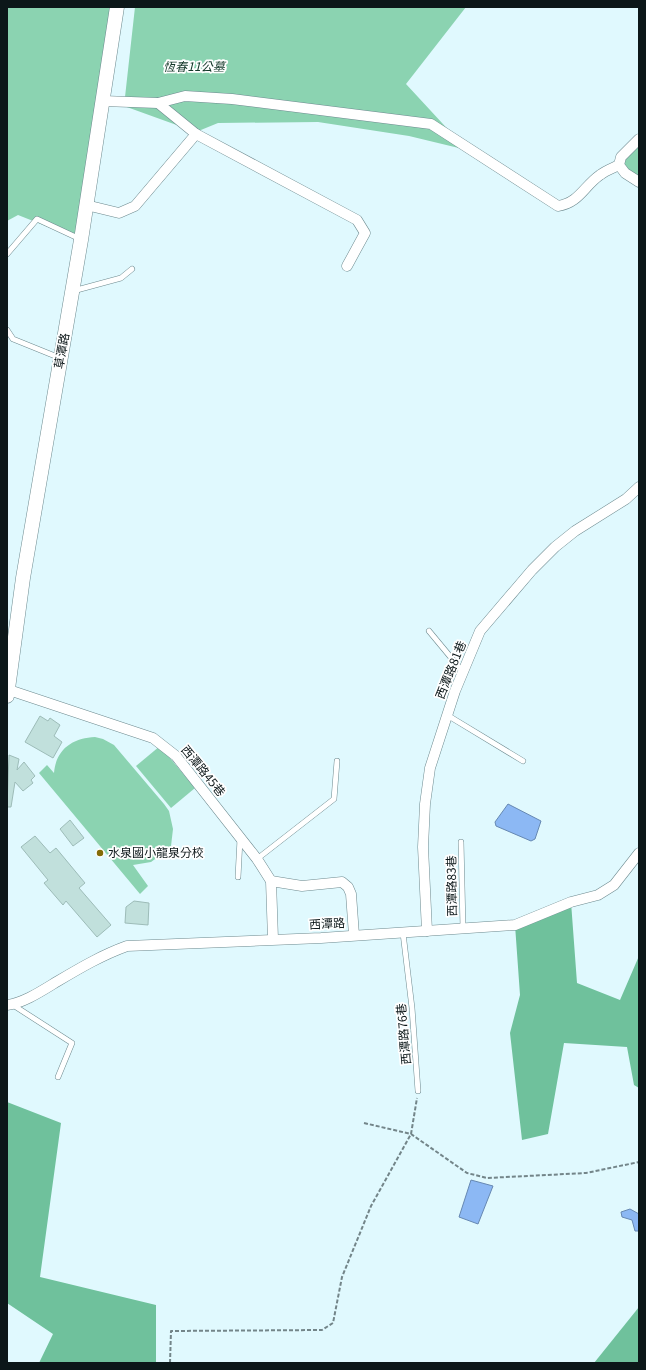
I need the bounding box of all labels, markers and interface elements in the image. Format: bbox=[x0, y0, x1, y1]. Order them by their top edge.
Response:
park label: 恆春11公墓 bbox=[163, 57, 227, 74]
street label: 草潭路 bbox=[49, 332, 72, 370]
street label: 西潭路81巷 bbox=[430, 638, 469, 701]
street label: 西潭路45巷 bbox=[178, 741, 230, 799]
place label: 水泉國小龍泉分校 bbox=[108, 843, 204, 860]
marker: 水泉國小龍泉分校 bbox=[95, 848, 105, 858]
street label: 西潭路83巷 bbox=[441, 855, 460, 917]
street label: 西潭路 bbox=[308, 913, 345, 932]
street label: 西潭路76巷 bbox=[391, 1003, 414, 1065]

